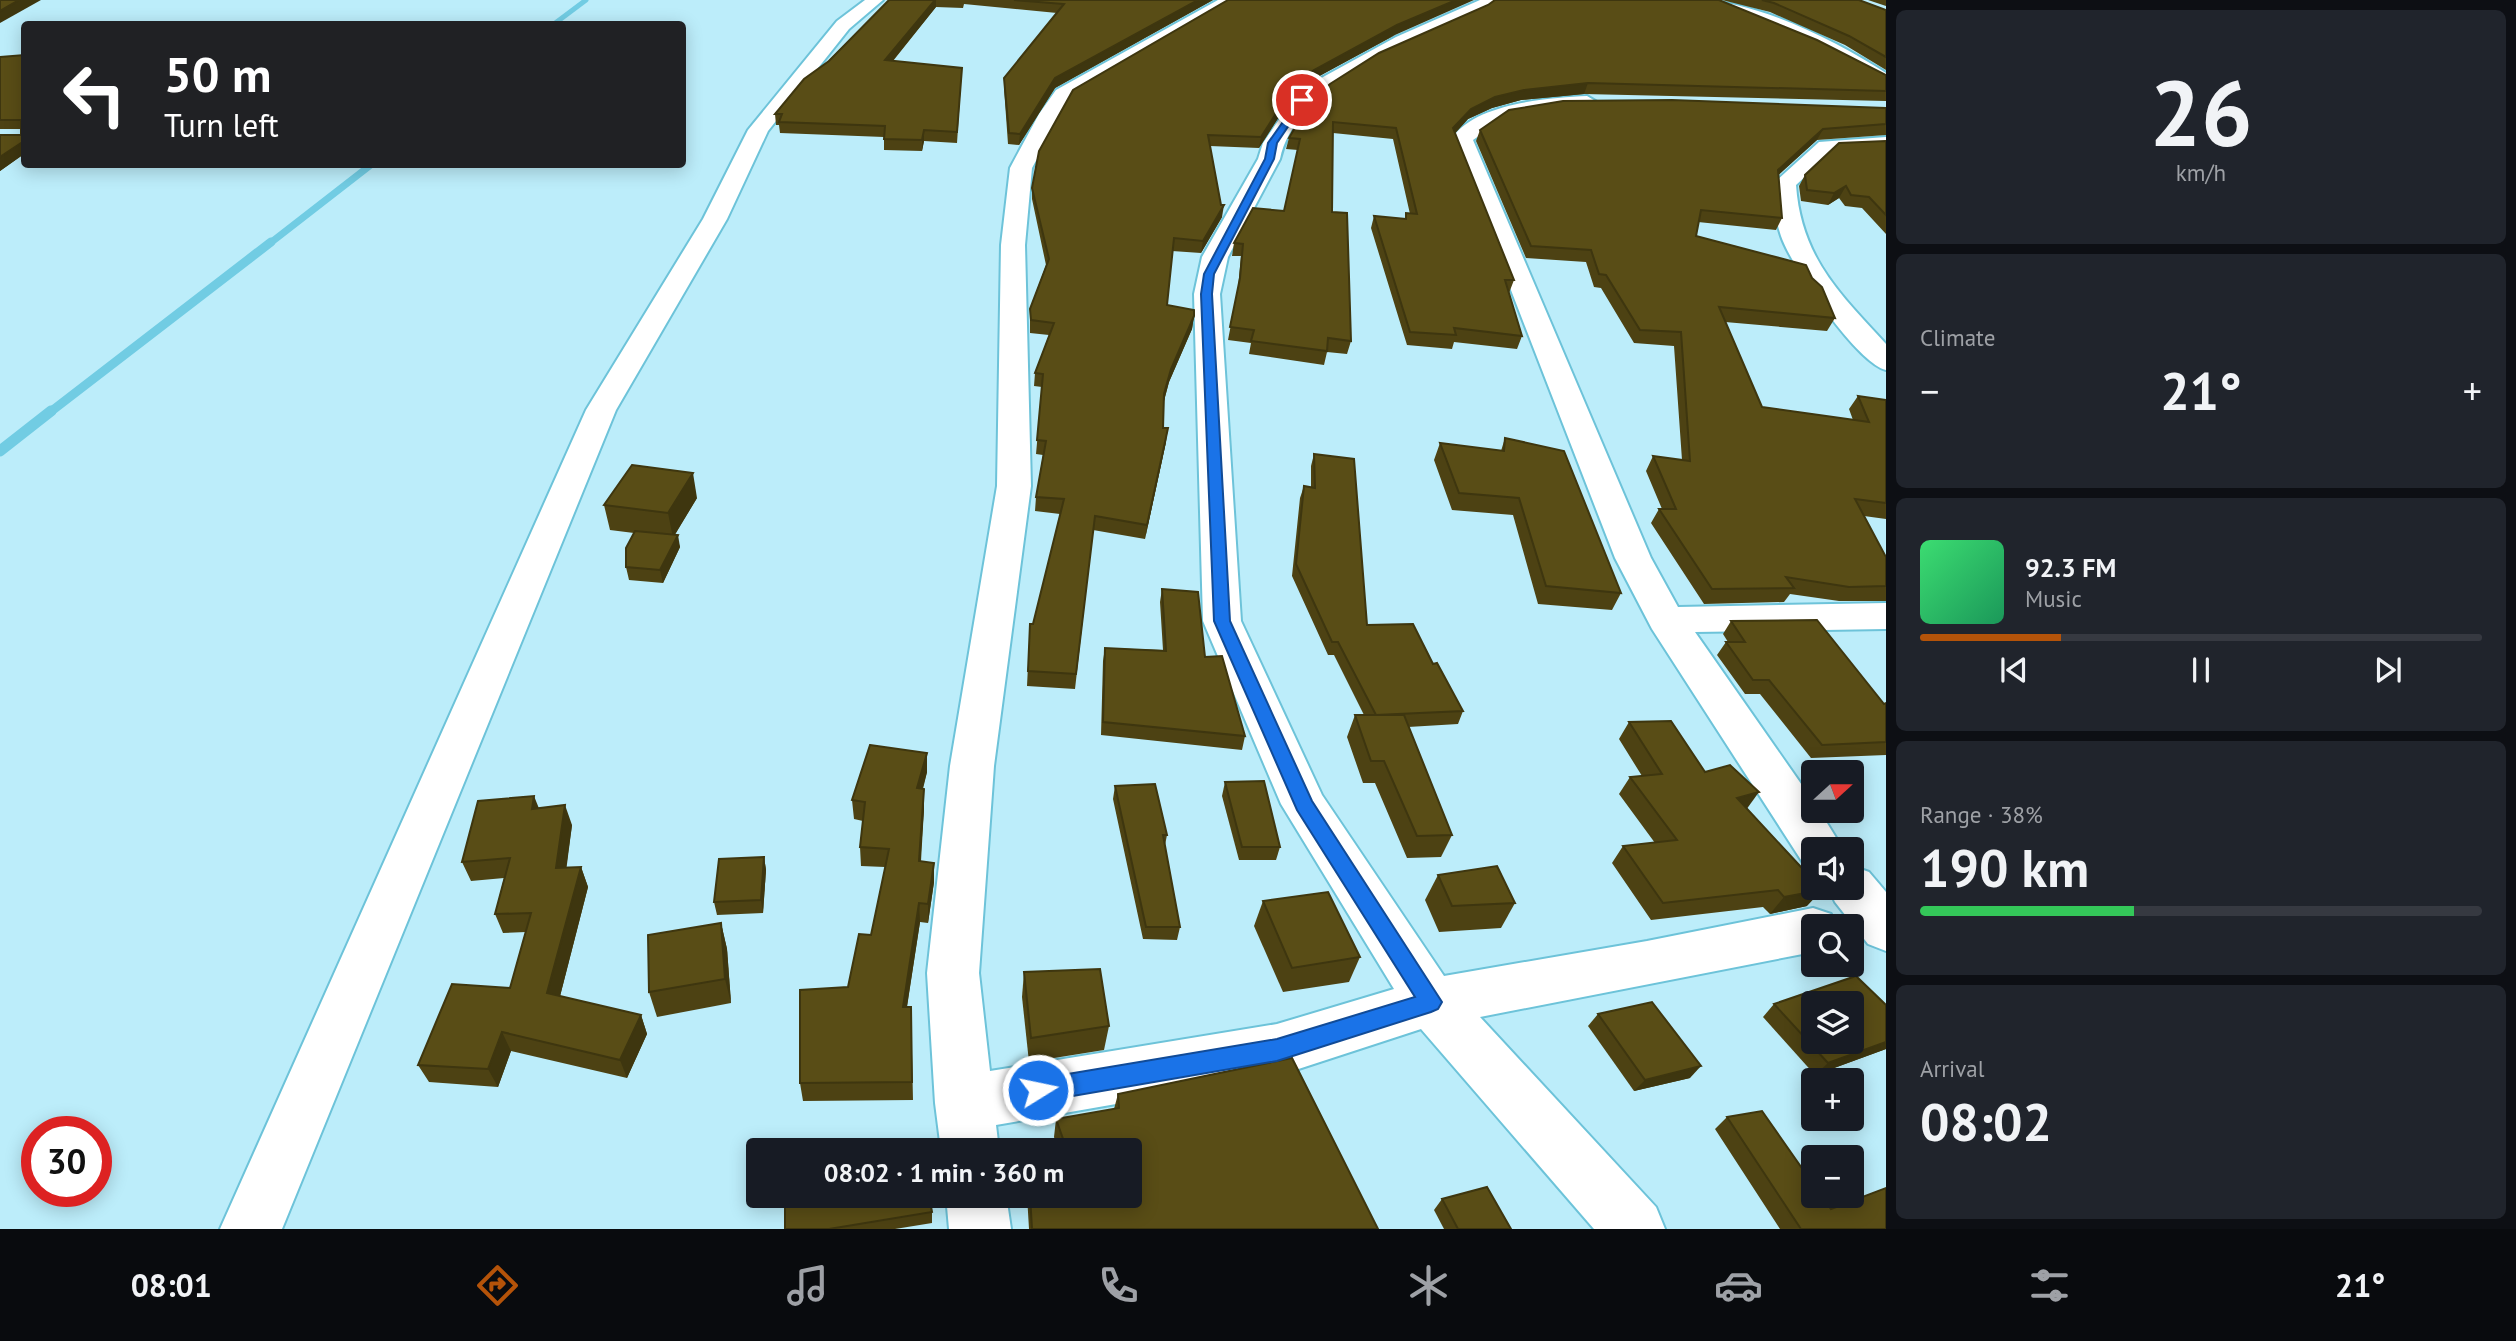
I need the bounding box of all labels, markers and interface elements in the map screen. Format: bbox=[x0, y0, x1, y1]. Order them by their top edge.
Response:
text: 50 m bbox=[164, 42, 271, 106]
icon: left bbox=[49, 49, 140, 140]
text: 26 bbox=[2149, 53, 2253, 171]
pin bbox=[1272, 70, 1332, 130]
icon: arrive bbox=[1283, 81, 1321, 119]
text: Turn left bbox=[164, 104, 279, 146]
text: km/h bbox=[2176, 158, 2226, 187]
text: Climate bbox=[1920, 323, 1995, 352]
text: 21° bbox=[2160, 357, 2242, 424]
text: − bbox=[1920, 366, 1939, 415]
text: + bbox=[2463, 366, 2482, 415]
text: 92.3 FM bbox=[2025, 551, 2116, 584]
text: Music bbox=[2025, 584, 2082, 613]
icon: previous bbox=[1995, 651, 2033, 689]
icon: pause bbox=[2182, 651, 2220, 689]
icon: next bbox=[2369, 651, 2407, 689]
north arrow bbox=[1801, 760, 1864, 822]
map controls bbox=[1801, 760, 1864, 1208]
text: Range · 38% bbox=[1920, 800, 2043, 829]
text: 190 km bbox=[1920, 834, 2089, 901]
button: sound bbox=[1801, 837, 1864, 900]
button: search bbox=[1801, 914, 1864, 977]
button: layers bbox=[1801, 991, 1864, 1054]
position arrow bbox=[1001, 1053, 1075, 1127]
text: Arrival bbox=[1920, 1054, 1984, 1083]
button: + bbox=[1801, 1068, 1864, 1131]
text: 08:02 bbox=[1920, 1088, 2052, 1155]
speed limit sign: 30 bbox=[21, 1116, 112, 1207]
button: − bbox=[1801, 1145, 1864, 1208]
text: 08:02 · 1 min · 360 m bbox=[824, 1156, 1064, 1189]
icon: directions bbox=[473, 1261, 522, 1310]
icon: music bbox=[783, 1261, 832, 1310]
icon: phone bbox=[1094, 1261, 1143, 1310]
icon: climate bbox=[1404, 1261, 1453, 1310]
icon: car bbox=[1714, 1261, 1763, 1310]
icon: filters bbox=[2025, 1261, 2074, 1310]
text: 08:01 bbox=[131, 1264, 212, 1306]
text: 21° bbox=[2335, 1264, 2385, 1306]

